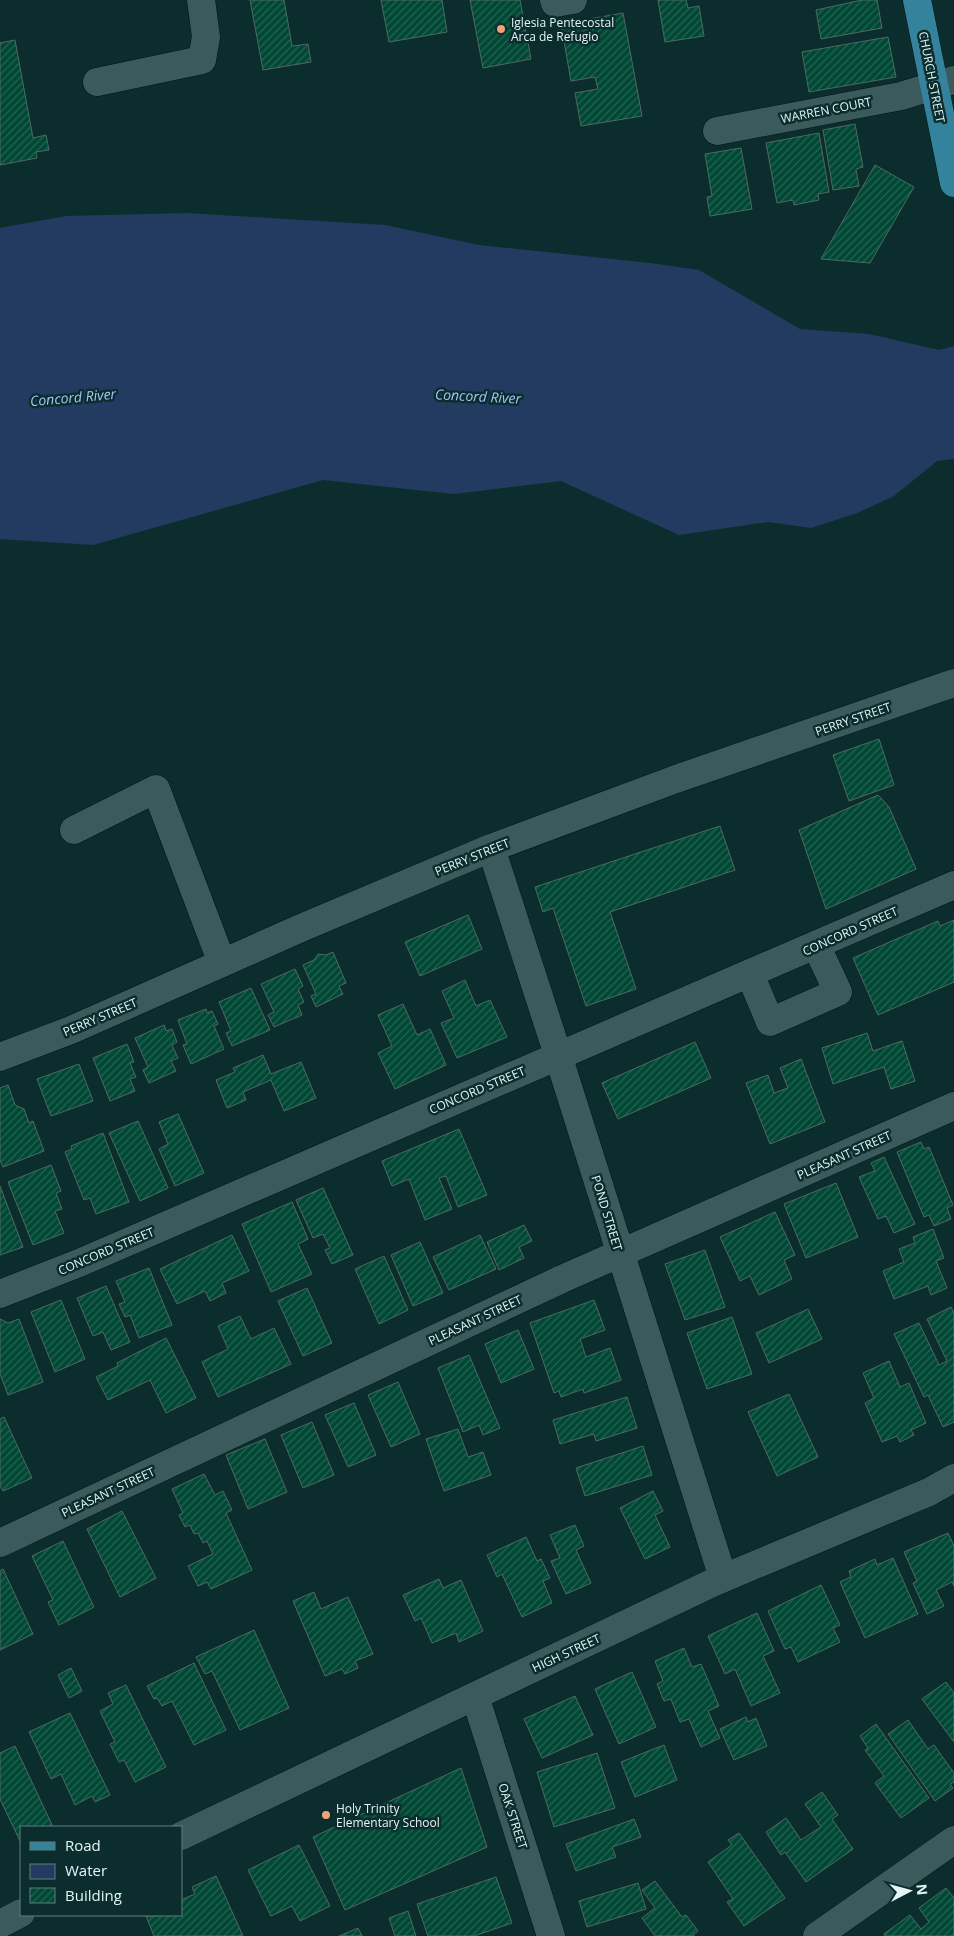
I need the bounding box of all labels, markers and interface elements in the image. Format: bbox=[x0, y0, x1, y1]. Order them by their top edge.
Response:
place label: Iglesia Pentecostal Arca de Refugio bbox=[511, 14, 614, 45]
marker: Iglesia Pentecostal Arca de Refugio bbox=[495, 23, 507, 35]
street label: CHURCH STREET bbox=[915, 30, 949, 124]
street label: WARREN COURT bbox=[779, 93, 873, 127]
water label: Concord River bbox=[29, 384, 117, 410]
water label: Concord River bbox=[434, 384, 522, 408]
street label: PERRY STREET bbox=[813, 698, 894, 740]
street label: PERRY STREET bbox=[432, 834, 512, 880]
street label: CONCORD STREET bbox=[800, 902, 901, 960]
street label: PERRY STREET bbox=[60, 994, 140, 1040]
street label: CONCORD STREET bbox=[426, 1062, 528, 1118]
street label: PLEASANT STREET bbox=[794, 1126, 894, 1183]
street label: POND STREET bbox=[587, 1173, 627, 1253]
street label: CONCORD STREET bbox=[55, 1223, 157, 1279]
street label: PLEASANT STREET bbox=[426, 1291, 525, 1349]
street label: PLEASANT STREET bbox=[59, 1463, 158, 1521]
street label: HIGH STREET bbox=[529, 1630, 603, 1676]
street label: OAK STREET bbox=[494, 1781, 532, 1851]
place label: Holy Trinity Elementary School bbox=[336, 1800, 440, 1831]
marker: Holy Trinity Elementary School bbox=[320, 1809, 332, 1821]
legend bbox=[20, 1826, 182, 1916]
text: Road bbox=[65, 1835, 101, 1855]
text: Water bbox=[65, 1860, 107, 1880]
north arrow bbox=[884, 1866, 934, 1916]
text: N bbox=[912, 1883, 932, 1896]
text: Building bbox=[65, 1885, 122, 1905]

